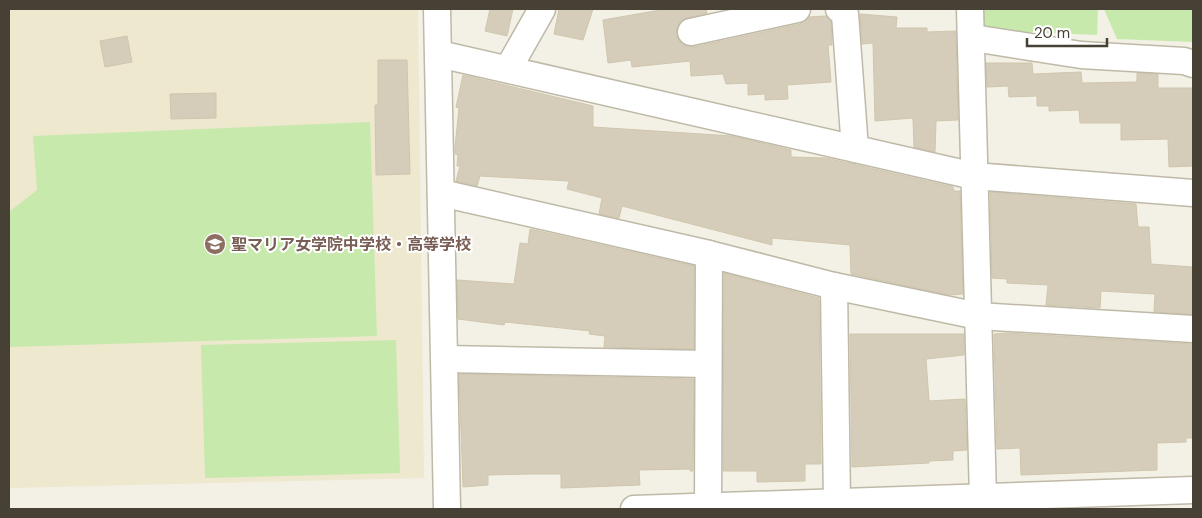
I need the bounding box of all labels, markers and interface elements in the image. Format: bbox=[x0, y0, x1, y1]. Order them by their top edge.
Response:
scale bar bbox=[1027, 15, 1107, 47]
text: 20 m bbox=[1034, 23, 1070, 43]
school or university icon: 聖マリア女学院中学校・高等学校 bbox=[203, 232, 227, 256]
place label: 聖マリア女学院中学校・高等学校 bbox=[231, 234, 471, 255]

